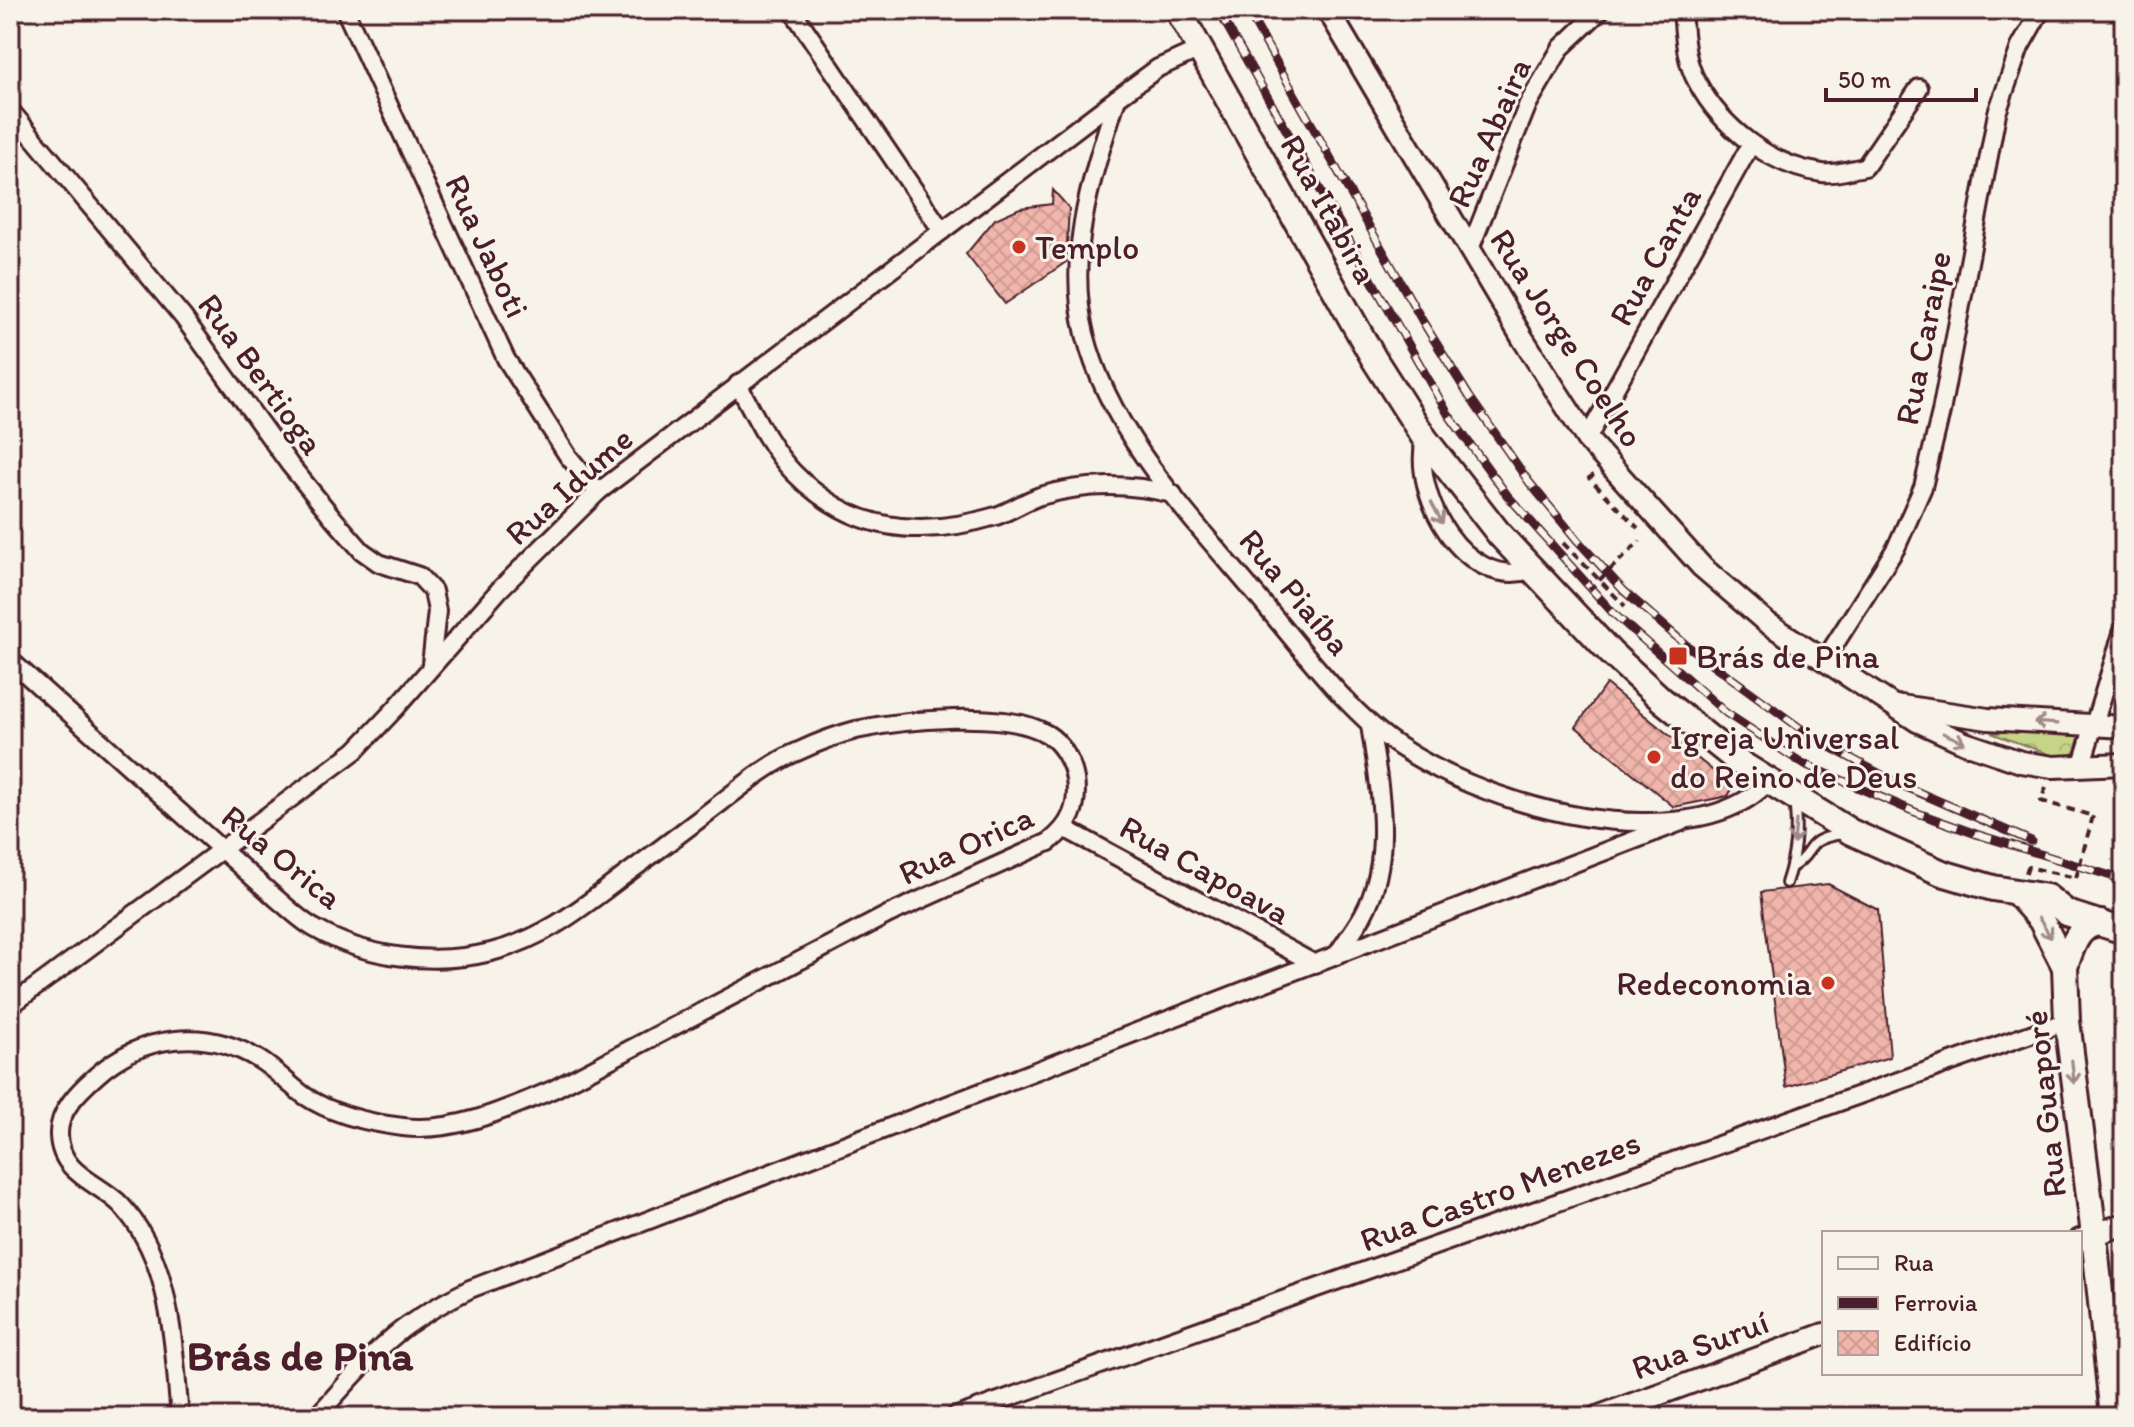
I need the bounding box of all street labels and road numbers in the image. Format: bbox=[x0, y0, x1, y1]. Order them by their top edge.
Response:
street label: Rua Abaira bbox=[1438, 52, 1540, 214]
street label: Rua Itabira bbox=[1271, 128, 1387, 290]
street label: Rua Jaboti bbox=[436, 168, 538, 324]
street label: Rua Canta bbox=[1600, 179, 1710, 333]
street label: Rua Jorge Coelho bbox=[1481, 221, 1653, 455]
street label: Rua Caraipe bbox=[1886, 248, 1960, 428]
street label: Rua Bertioga bbox=[189, 286, 333, 463]
street label: Rua Idume bbox=[497, 418, 641, 554]
street label: Rua Piaíba bbox=[1230, 520, 1360, 664]
street label: Rua Orica bbox=[213, 796, 351, 918]
street label: Rua Orica bbox=[892, 796, 1040, 894]
street label: Rua Capoava bbox=[1113, 806, 1298, 934]
street label: Rua Guaporé bbox=[2015, 1008, 2075, 1200]
street label: Rua Castro Menezes bbox=[1354, 1121, 1646, 1261]
street label: Rua Suruí bbox=[1626, 1301, 1774, 1389]

